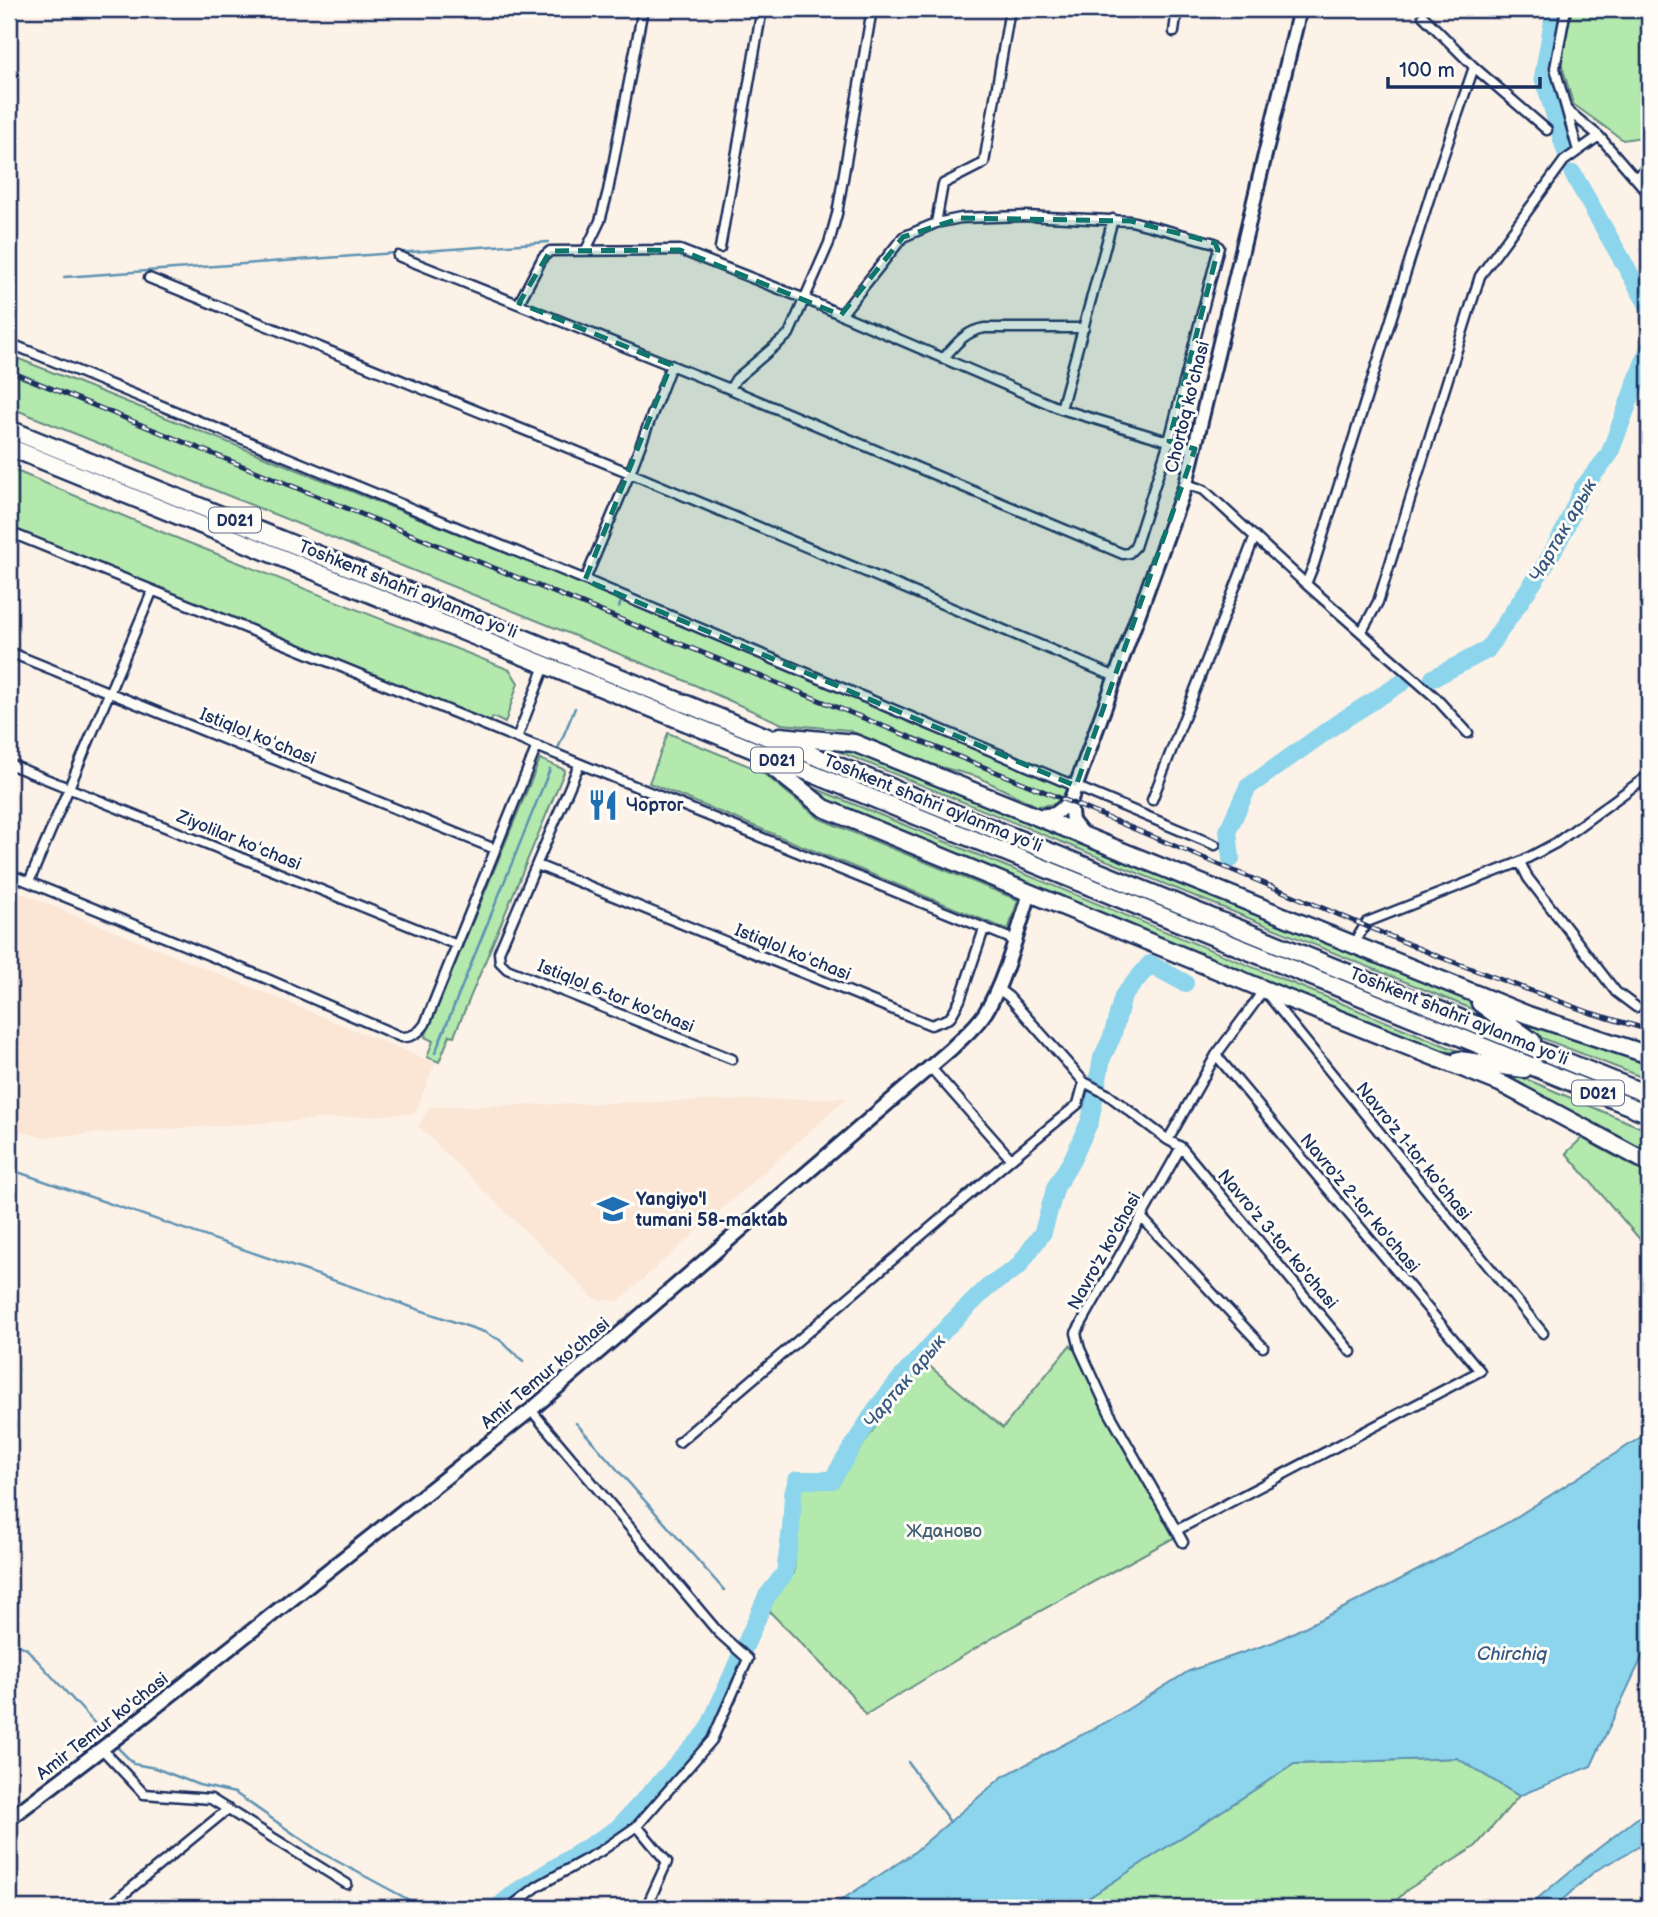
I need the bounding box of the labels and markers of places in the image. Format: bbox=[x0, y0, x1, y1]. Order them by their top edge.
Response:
restaurant icon: Чортог bbox=[586, 788, 620, 822]
place label: Чортог bbox=[626, 795, 684, 816]
place label: Yangiyo'l tumani 58-maktab bbox=[635, 1189, 788, 1231]
school or university icon: Yangiyo'l tumani 58-maktab bbox=[596, 1192, 630, 1226]

